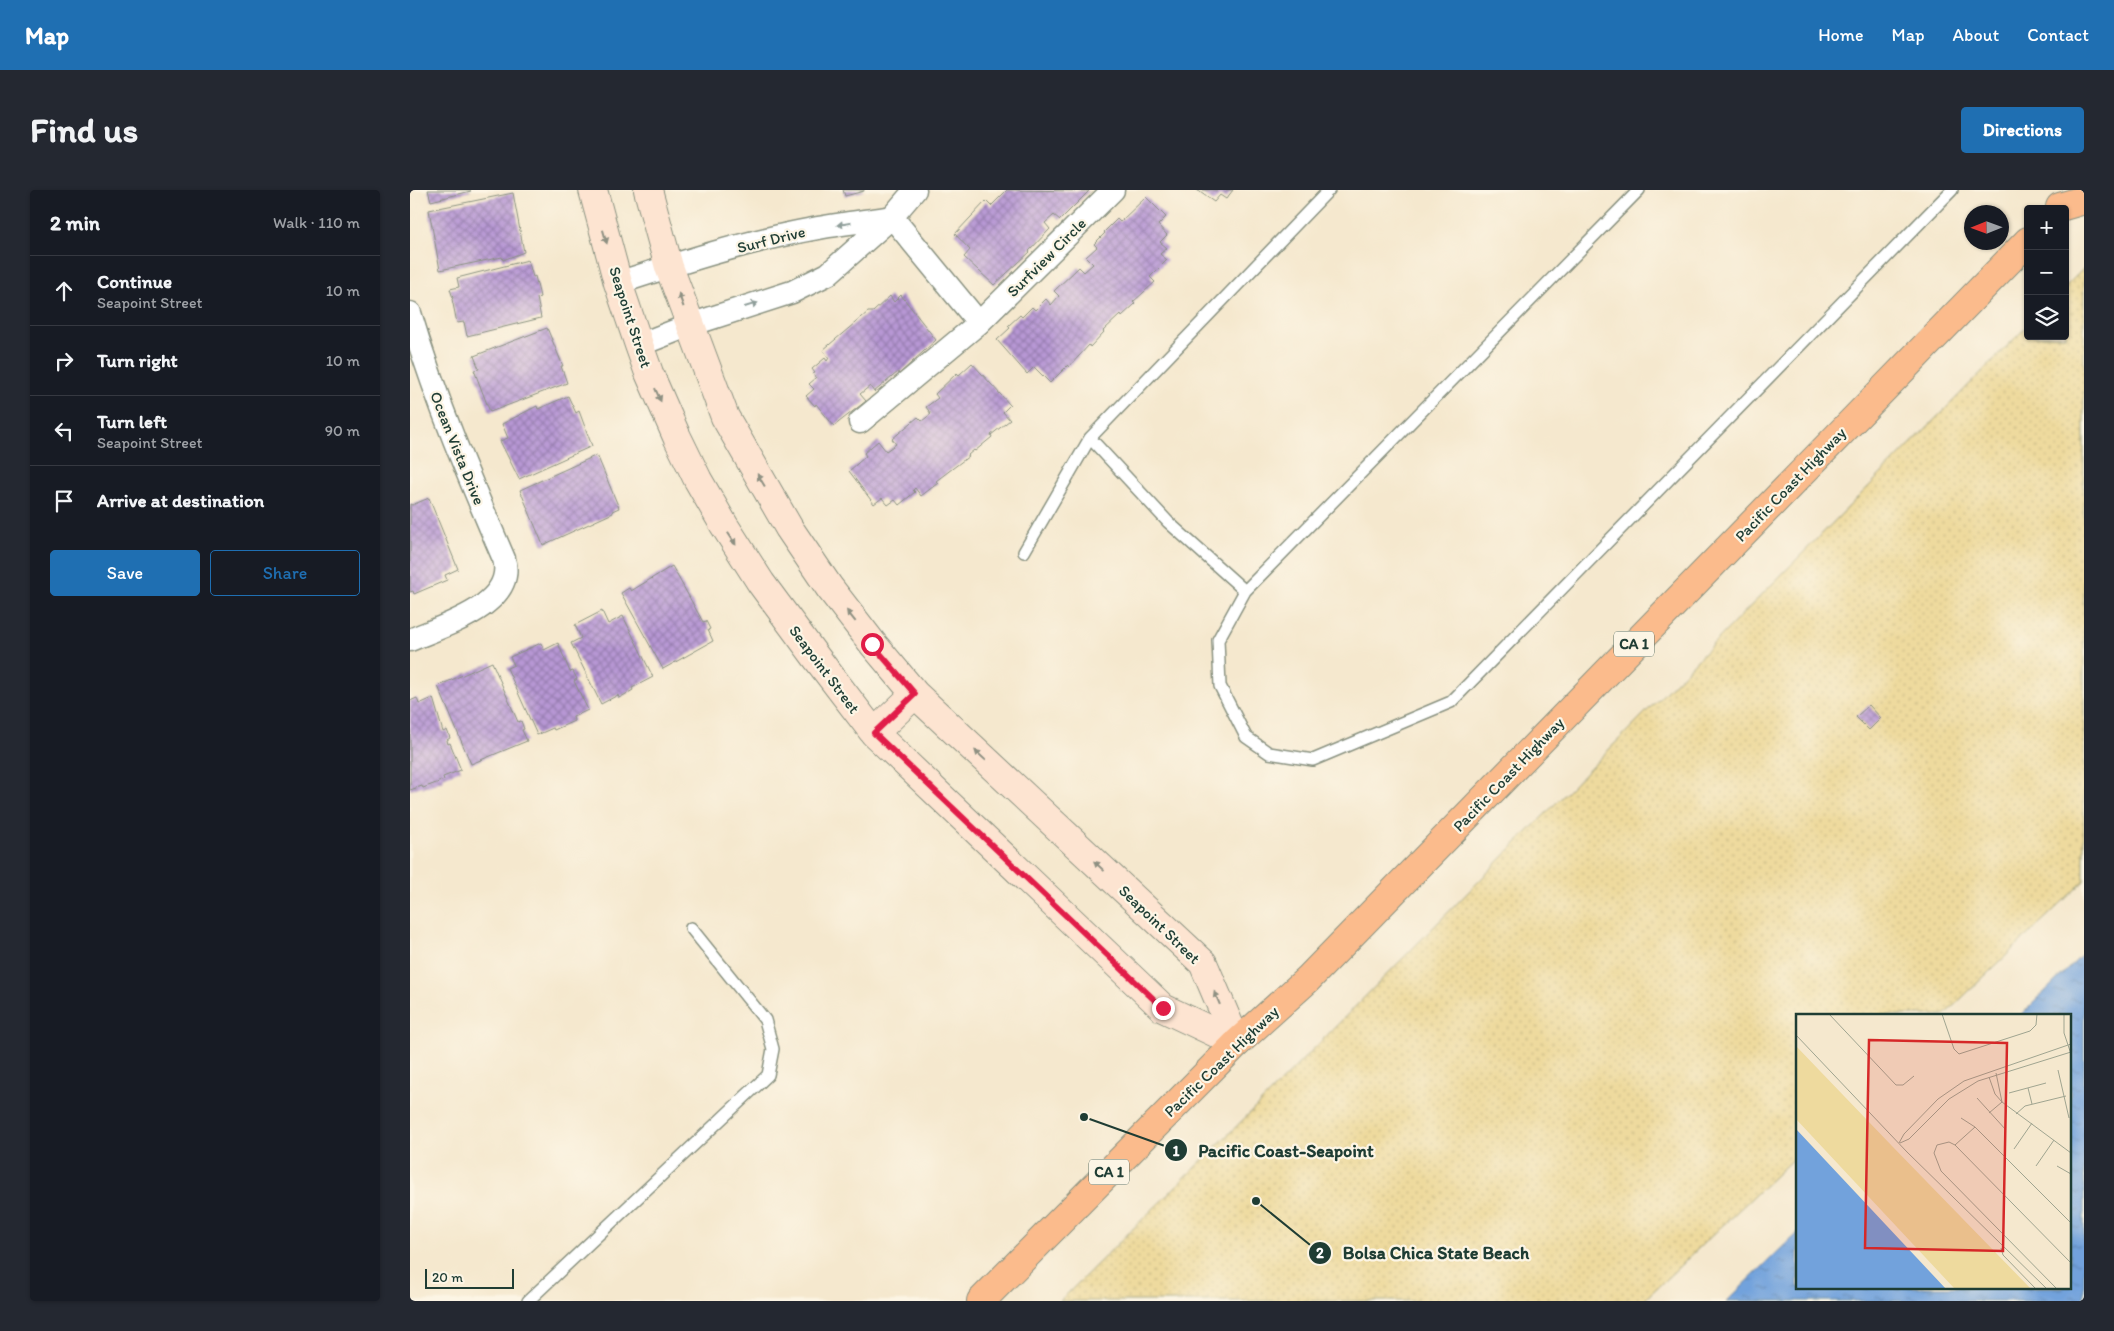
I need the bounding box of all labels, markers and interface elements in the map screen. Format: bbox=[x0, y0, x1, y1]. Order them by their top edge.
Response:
text: Map bbox=[25, 21, 69, 50]
text: Home bbox=[1818, 24, 1864, 46]
text: Map bbox=[1892, 24, 1925, 46]
text: About bbox=[1953, 24, 1999, 46]
text: Contact bbox=[2027, 24, 2089, 46]
button: Directions bbox=[1961, 107, 2084, 153]
text: Find us bbox=[30, 109, 138, 151]
north arrow bbox=[1964, 205, 2009, 250]
map controls bbox=[2024, 205, 2069, 340]
button: + bbox=[2024, 205, 2069, 250]
text: 2 min bbox=[50, 210, 100, 235]
text: Walk · 110 m bbox=[273, 213, 360, 232]
street label: Surfview Circle bbox=[1003, 214, 1090, 301]
one-way arrow bbox=[836, 220, 852, 228]
street label: Surf Drive bbox=[735, 222, 807, 257]
one-way arrow bbox=[601, 229, 609, 244]
button: − bbox=[2024, 250, 2069, 295]
street label: Seapoint Street bbox=[605, 264, 656, 370]
text: Continue bbox=[97, 270, 172, 293]
icon: ahead bbox=[50, 277, 78, 305]
text: 10 m bbox=[326, 281, 360, 300]
text: Seapoint Street bbox=[97, 293, 203, 312]
one-way arrow bbox=[677, 293, 684, 308]
button: layers bbox=[2024, 295, 2069, 340]
one-way arrow bbox=[744, 301, 759, 309]
icon: right bbox=[50, 347, 78, 375]
text: Turn right bbox=[97, 349, 178, 372]
text: 10 m bbox=[326, 351, 360, 370]
one-way arrow bbox=[655, 388, 663, 402]
street label: Ocean Vista Drive bbox=[426, 389, 489, 508]
text: Turn left bbox=[97, 410, 167, 433]
icon: left bbox=[50, 417, 78, 445]
text: 90 m bbox=[325, 421, 360, 440]
street label: Pacific Coast Highway bbox=[1731, 423, 1850, 546]
text: Seapoint Street bbox=[97, 433, 203, 452]
one-way arrow bbox=[756, 474, 765, 487]
icon: arrive bbox=[50, 487, 78, 515]
text: Arrive at destination bbox=[97, 489, 264, 512]
one-way arrow bbox=[728, 532, 737, 546]
button: Save bbox=[50, 550, 200, 596]
button: Share bbox=[210, 550, 360, 596]
one-way arrow bbox=[845, 610, 856, 623]
street label: Seapoint Street bbox=[785, 621, 864, 717]
road number: CA 1 bbox=[1614, 632, 1654, 656]
route start bbox=[861, 633, 884, 656]
street label: Pacific Coast Highway bbox=[1449, 713, 1568, 836]
one-way arrow bbox=[975, 749, 987, 761]
one-way arrow bbox=[1093, 860, 1105, 872]
street label: Seapoint Street bbox=[1115, 881, 1204, 968]
one-way arrow bbox=[1213, 991, 1221, 1005]
route end bbox=[1152, 997, 1175, 1020]
street label: Pacific Coast Highway bbox=[1160, 1002, 1283, 1121]
inset map bbox=[1796, 1014, 2072, 1288]
callout: Pacific Coast-Seapoint bbox=[1163, 1134, 1384, 1167]
text: Pacific Coast-Seapoint bbox=[1198, 1140, 1374, 1162]
text: 1 bbox=[1173, 1142, 1180, 1160]
road number: CA 1 bbox=[1089, 1160, 1129, 1184]
callout: Bolsa Chica State Beach bbox=[1308, 1236, 1539, 1269]
text: Bolsa Chica State Beach bbox=[1343, 1242, 1530, 1264]
text: 2 bbox=[1316, 1244, 1324, 1262]
scale bar bbox=[425, 1266, 514, 1289]
text: 20 m bbox=[432, 1269, 463, 1286]

